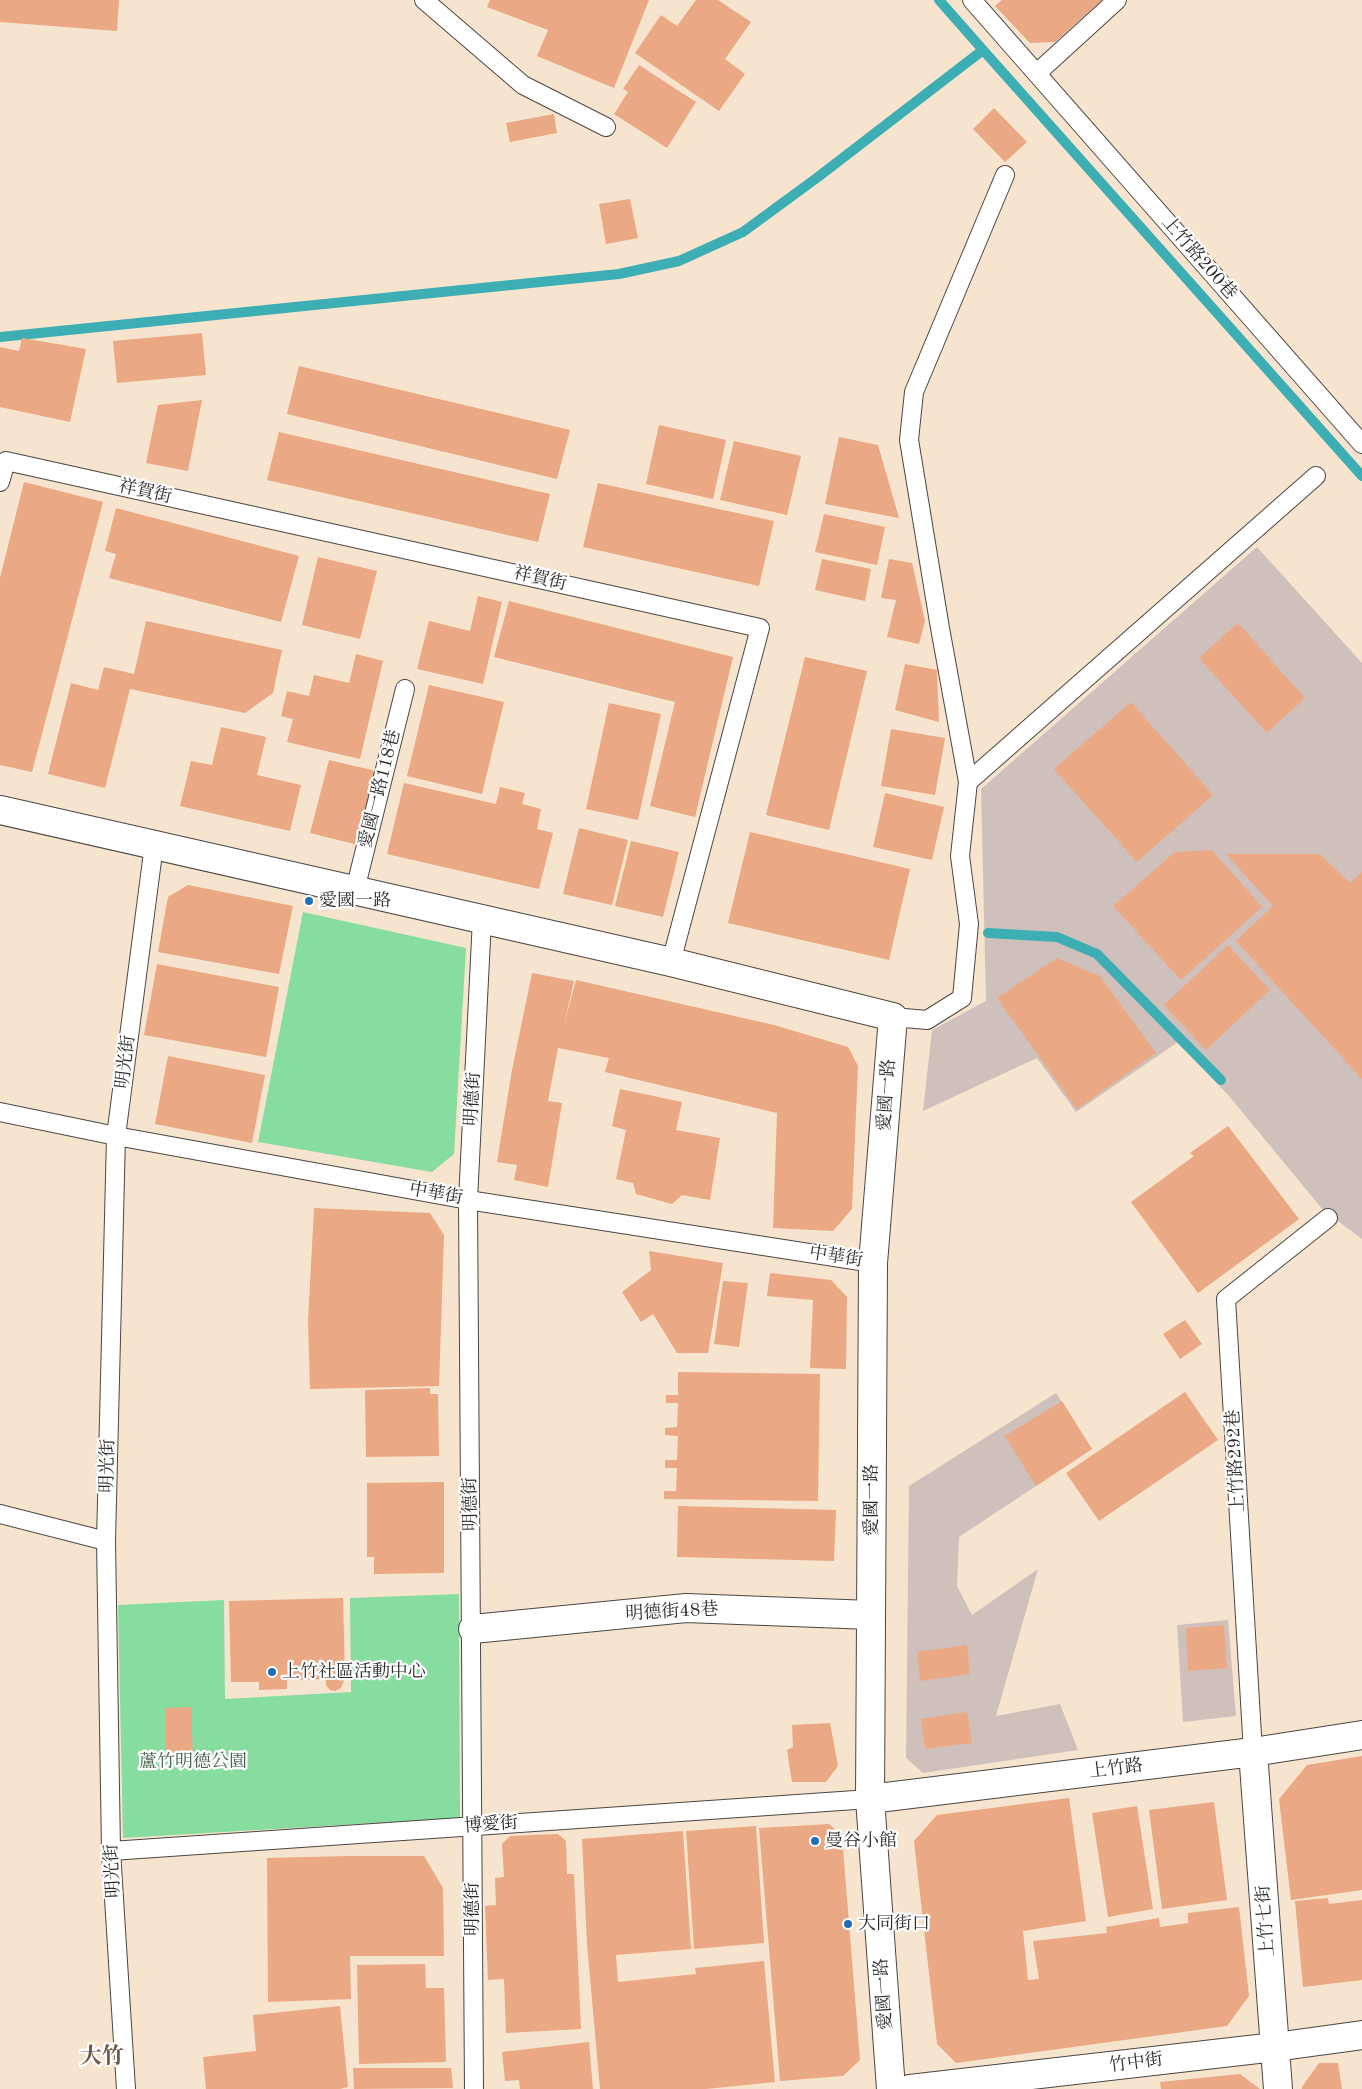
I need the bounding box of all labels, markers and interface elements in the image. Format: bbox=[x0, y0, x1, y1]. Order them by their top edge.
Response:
street label: 上竹路200巷 bbox=[1157, 212, 1241, 304]
street label: 祥賀街 bbox=[116, 475, 174, 509]
street label: 祥賀街 bbox=[511, 562, 569, 596]
street label: 愛國一路118巷 bbox=[355, 728, 405, 850]
place label: 愛國一路 bbox=[319, 890, 391, 912]
marker: 愛國一路 bbox=[303, 895, 315, 907]
street label: 明光街 bbox=[112, 1034, 140, 1090]
street label: 愛國一路 bbox=[874, 1058, 900, 1132]
street label: 明德街 bbox=[461, 1071, 485, 1127]
street label: 中華街 bbox=[408, 1179, 464, 1209]
street label: 中華街 bbox=[808, 1242, 864, 1272]
street label: 上竹路292巷 bbox=[1223, 1409, 1249, 1513]
street label: 明光街 bbox=[97, 1439, 119, 1493]
street label: 愛國一路 bbox=[861, 1464, 883, 1536]
street label: 明德街 bbox=[460, 1477, 482, 1531]
street label: 明德街48巷 bbox=[625, 1599, 719, 1625]
place label: 上竹社區活動中心 bbox=[282, 1661, 426, 1683]
marker: 上竹社區活動中心 bbox=[266, 1666, 278, 1678]
park label: 蘆竹明德公園 bbox=[139, 1751, 247, 1773]
street label: 上竹路 bbox=[1088, 1755, 1144, 1783]
street label: 博愛街 bbox=[463, 1812, 519, 1838]
place label: 曼谷小館 bbox=[825, 1830, 897, 1852]
marker: 曼谷小館 bbox=[809, 1835, 821, 1847]
street label: 明光街 bbox=[101, 1843, 125, 1899]
street label: 明德街 bbox=[462, 1882, 484, 1936]
street label: 上竹七街 bbox=[1253, 1884, 1279, 1958]
place label: 大同街口 bbox=[858, 1913, 930, 1935]
marker: 大同街口 bbox=[842, 1918, 854, 1930]
street label: 愛國一路 bbox=[871, 1957, 897, 2031]
district label: 大竹 bbox=[80, 2044, 124, 2070]
street label: 竹中街 bbox=[1108, 2049, 1164, 2077]

